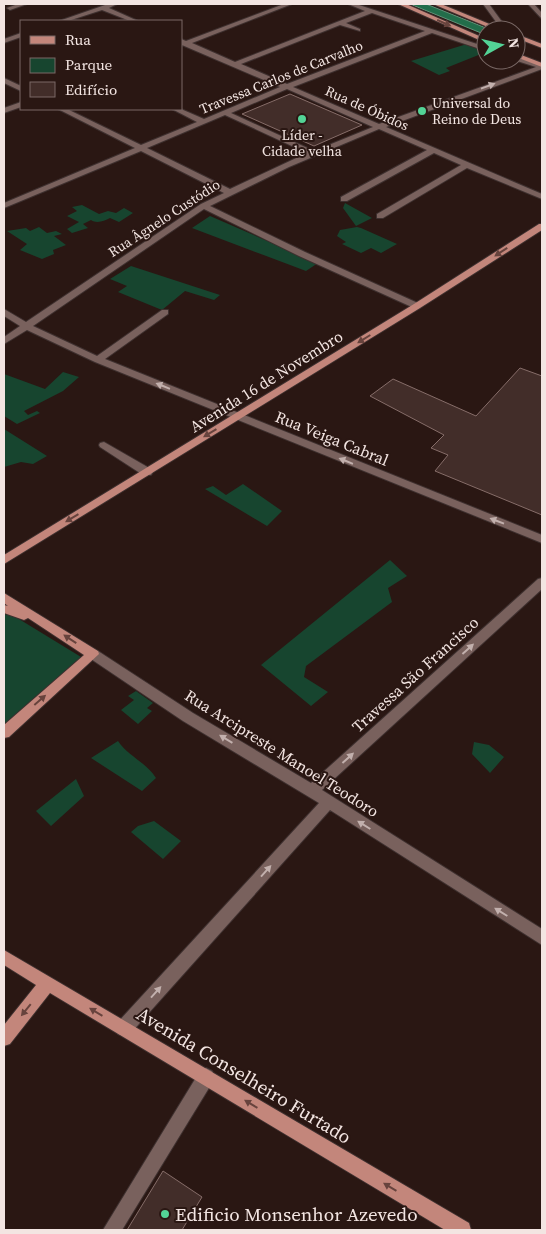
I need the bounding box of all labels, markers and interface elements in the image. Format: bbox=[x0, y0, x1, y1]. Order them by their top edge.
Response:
one-way arrow bbox=[437, 19, 451, 27]
legend bbox=[20, 20, 182, 110]
north arrow bbox=[476, 20, 526, 70]
text: Rua bbox=[65, 29, 91, 50]
street label: Travessa Carlos de Carvalho bbox=[196, 35, 366, 119]
text: N bbox=[503, 37, 524, 50]
text: Parque bbox=[65, 54, 113, 75]
text: Edifício bbox=[65, 79, 117, 100]
street label: Rua de Óbidos bbox=[322, 81, 412, 135]
one-way arrow bbox=[481, 82, 496, 89]
place label: Universal do Reino de Deus bbox=[432, 93, 521, 129]
marker: Universal do Reino de Deus bbox=[416, 105, 428, 117]
marker: Líder - Cidade velha bbox=[296, 113, 308, 125]
place label: Líder - Cidade velha bbox=[262, 125, 343, 161]
street label: Rua Âgnelo Custódio bbox=[104, 174, 224, 262]
one-way arrow bbox=[495, 248, 508, 257]
street label: Avenida 16 de Novembro bbox=[185, 325, 347, 437]
one-way arrow bbox=[357, 334, 370, 343]
one-way arrow bbox=[156, 382, 170, 390]
street label: Rua Veiga Cabral bbox=[272, 405, 392, 471]
one-way arrow bbox=[204, 429, 217, 438]
one-way arrow bbox=[338, 457, 353, 465]
one-way arrow bbox=[65, 513, 78, 523]
one-way arrow bbox=[489, 517, 504, 525]
street label: Travessa São Francisco bbox=[347, 611, 483, 737]
one-way arrow bbox=[63, 634, 77, 644]
one-way arrow bbox=[462, 643, 474, 655]
street label: Rua Arcipreste Manoel Teodoro bbox=[181, 684, 383, 822]
one-way arrow bbox=[34, 695, 47, 706]
one-way arrow bbox=[219, 735, 232, 744]
one-way arrow bbox=[342, 753, 355, 764]
one-way arrow bbox=[357, 820, 370, 830]
one-way arrow bbox=[260, 866, 272, 878]
one-way arrow bbox=[494, 907, 508, 916]
one-way arrow bbox=[151, 985, 162, 998]
street label: Avenida Conselheiro Furtado bbox=[132, 1000, 356, 1150]
one-way arrow bbox=[21, 1004, 32, 1017]
one-way arrow bbox=[90, 1007, 103, 1016]
one-way arrow bbox=[244, 1099, 257, 1108]
one-way arrow bbox=[384, 1183, 397, 1192]
place label: Edificio Monsenhor Azevedo bbox=[175, 1201, 418, 1227]
marker: Edificio Monsenhor Azevedo bbox=[159, 1208, 171, 1220]

